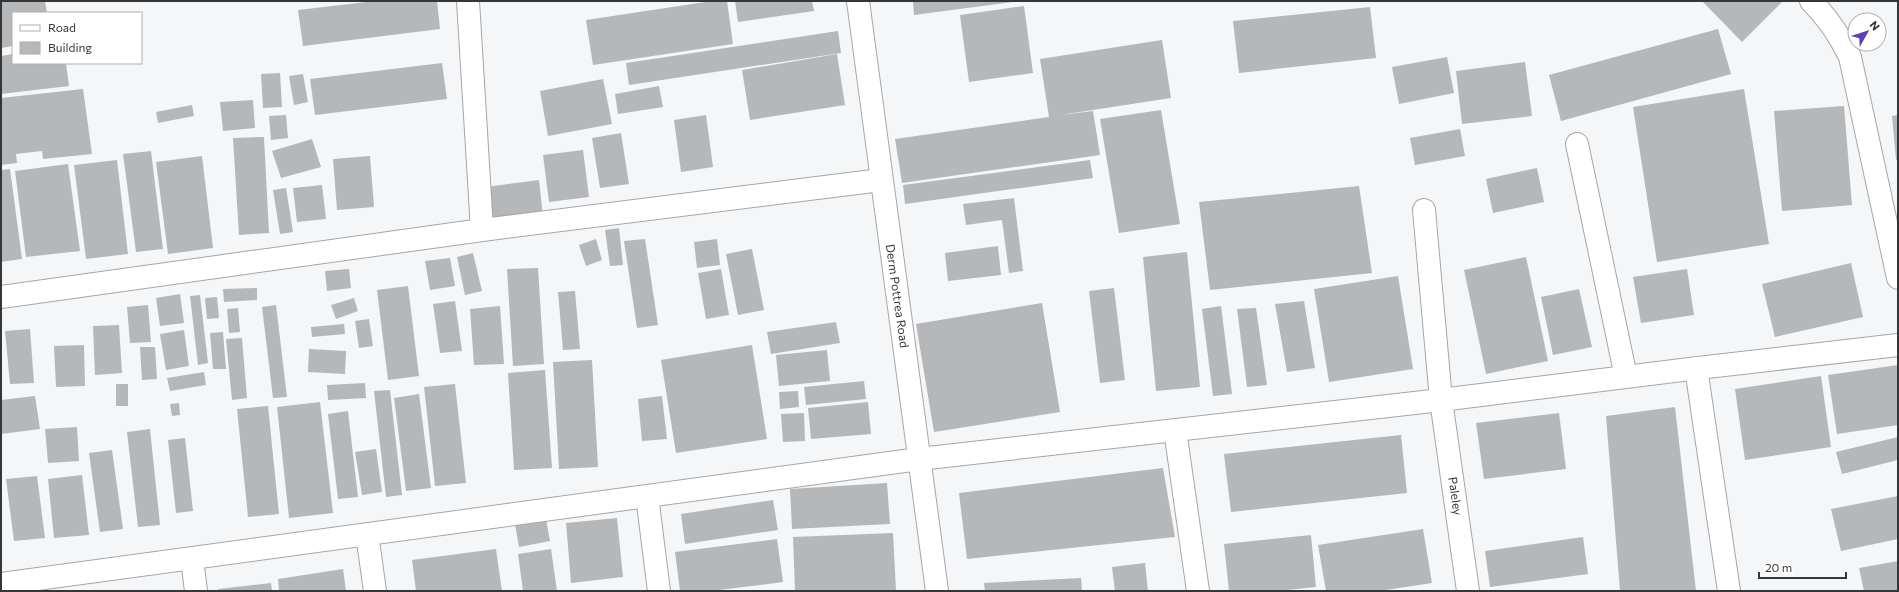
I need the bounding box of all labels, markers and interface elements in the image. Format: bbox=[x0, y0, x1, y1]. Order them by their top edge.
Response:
legend bbox=[12, 12, 142, 64]
north arrow bbox=[1847, 12, 1887, 52]
text: N bbox=[1868, 18, 1883, 33]
text: Road bbox=[48, 20, 76, 34]
text: Building bbox=[48, 40, 92, 54]
street label: Derm Pottrea Road bbox=[884, 243, 912, 349]
street label: Paleley bbox=[1446, 476, 1466, 516]
scale bar bbox=[1759, 554, 1846, 580]
text: 20 m bbox=[1765, 560, 1792, 574]

